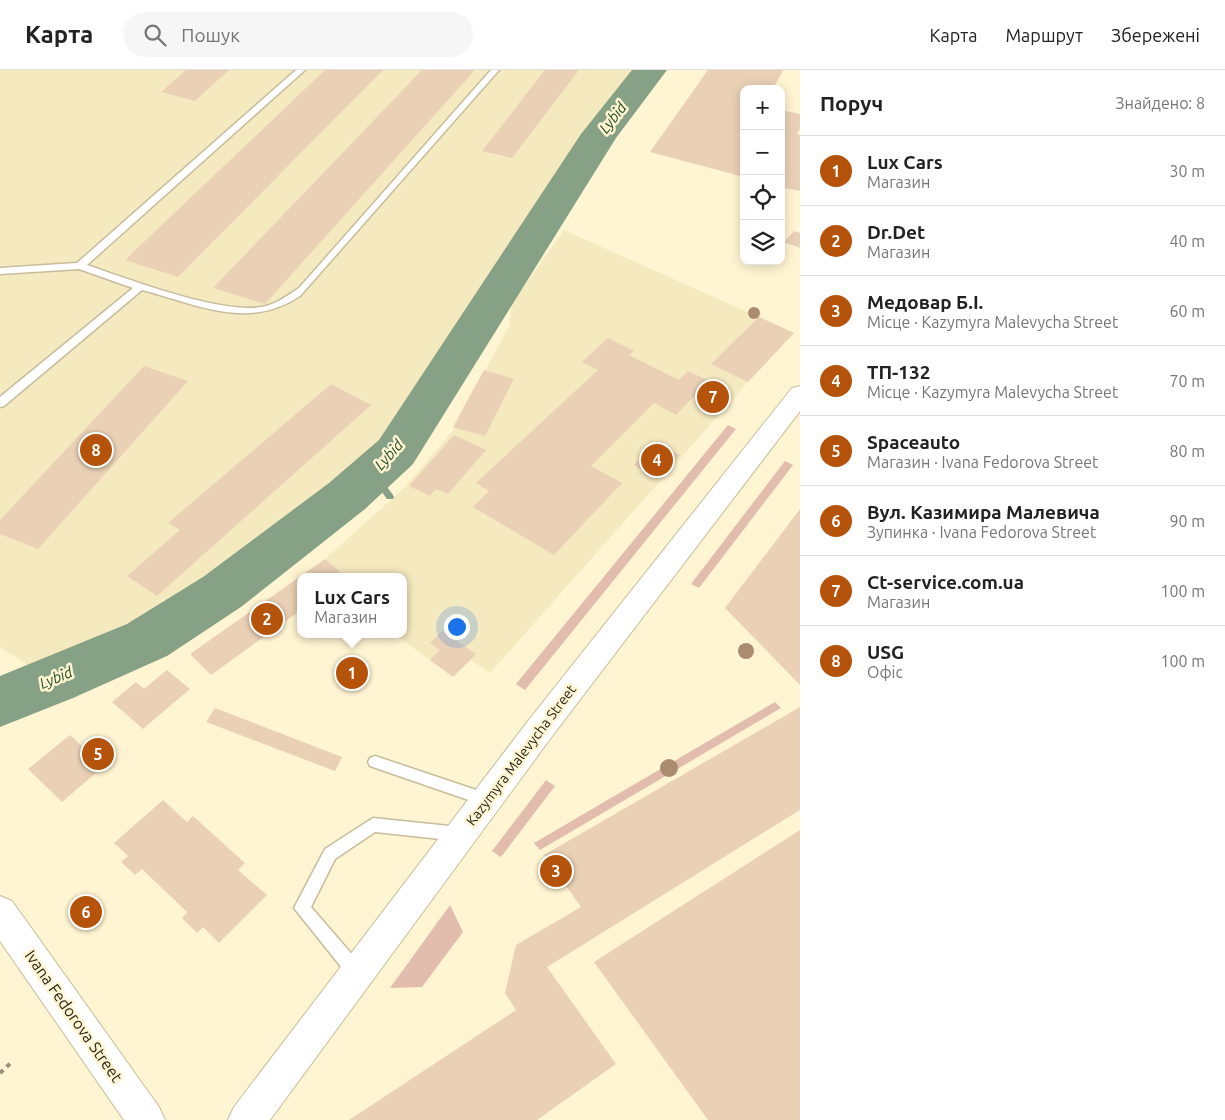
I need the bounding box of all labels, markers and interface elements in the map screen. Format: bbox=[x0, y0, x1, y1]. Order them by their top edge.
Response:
search box bbox=[123, 12, 473, 57]
text: Карта bbox=[25, 21, 93, 48]
icon: search bbox=[141, 21, 169, 49]
text: Пошук bbox=[181, 24, 240, 46]
text: Карта bbox=[929, 25, 977, 45]
text: Маршрут bbox=[1005, 25, 1083, 45]
text: Збережені bbox=[1111, 25, 1200, 45]
map controls bbox=[740, 85, 785, 265]
button: + bbox=[740, 85, 785, 130]
text: Поруч bbox=[820, 91, 883, 115]
text: Знайдено: 8 bbox=[1116, 94, 1205, 112]
water label: Lybid bbox=[595, 98, 630, 136]
button: − bbox=[740, 130, 785, 175]
text: Lux Cars bbox=[867, 151, 943, 173]
text: 1 bbox=[831, 162, 841, 180]
text: 30 m bbox=[1169, 162, 1205, 180]
text: Магазин bbox=[867, 173, 930, 191]
button: locate bbox=[740, 175, 785, 220]
button: layers bbox=[740, 220, 785, 265]
text: Dr.Det bbox=[867, 221, 925, 243]
text: 2 bbox=[831, 232, 841, 250]
text: 40 m bbox=[1169, 232, 1205, 250]
text: Магазин bbox=[867, 243, 930, 261]
text: Медовар Б.І. bbox=[867, 291, 983, 313]
text: 3 bbox=[831, 302, 841, 320]
text: 60 m bbox=[1169, 302, 1205, 320]
text: Місце · Kazymyra Malevycha Street bbox=[867, 313, 1118, 331]
text: ТП-132 bbox=[867, 361, 930, 383]
text: 4 bbox=[831, 372, 841, 390]
text: 70 m bbox=[1169, 372, 1205, 390]
pin: 7 bbox=[697, 378, 729, 416]
text: Місце · Kazymyra Malevycha Street bbox=[867, 383, 1118, 401]
pin: 8 bbox=[80, 431, 112, 469]
text: Spaceauto bbox=[867, 431, 960, 453]
water label: Lybid bbox=[371, 436, 407, 473]
pin: 4 bbox=[641, 441, 673, 479]
text: 5 bbox=[831, 442, 841, 460]
text: 80 m bbox=[1169, 442, 1205, 460]
text: Магазин · Ivana Fedorova Street bbox=[867, 453, 1098, 471]
text: Вул. Казимира Малевича bbox=[867, 501, 1100, 523]
text: 6 bbox=[831, 512, 841, 530]
text: 90 m bbox=[1169, 512, 1205, 530]
text: Зупинка · Ivana Fedorova Street bbox=[867, 523, 1096, 541]
text: Ct-service.com.ua bbox=[867, 571, 1024, 593]
popup bbox=[297, 573, 407, 638]
text: 7 bbox=[831, 582, 841, 600]
text: 100 m bbox=[1160, 582, 1205, 600]
text: Lux Cars bbox=[314, 586, 390, 608]
text: Магазин bbox=[867, 593, 930, 611]
pin: 2 bbox=[251, 600, 283, 638]
text: Магазин bbox=[314, 608, 377, 626]
your location bbox=[444, 614, 470, 640]
text: USG bbox=[867, 641, 904, 663]
text: 8 bbox=[831, 652, 841, 670]
text: 100 m bbox=[1160, 652, 1205, 670]
pin: 1 bbox=[336, 654, 368, 692]
water label: Lybid bbox=[37, 663, 75, 692]
text: Офіс bbox=[867, 663, 903, 681]
street label: Kazymyra Malevycha Street bbox=[463, 681, 579, 829]
pin: 5 bbox=[82, 735, 114, 773]
pin: 3 bbox=[540, 852, 572, 890]
pin: 6 bbox=[70, 893, 102, 931]
street label: Ivana Fedorova Street bbox=[22, 947, 127, 1086]

